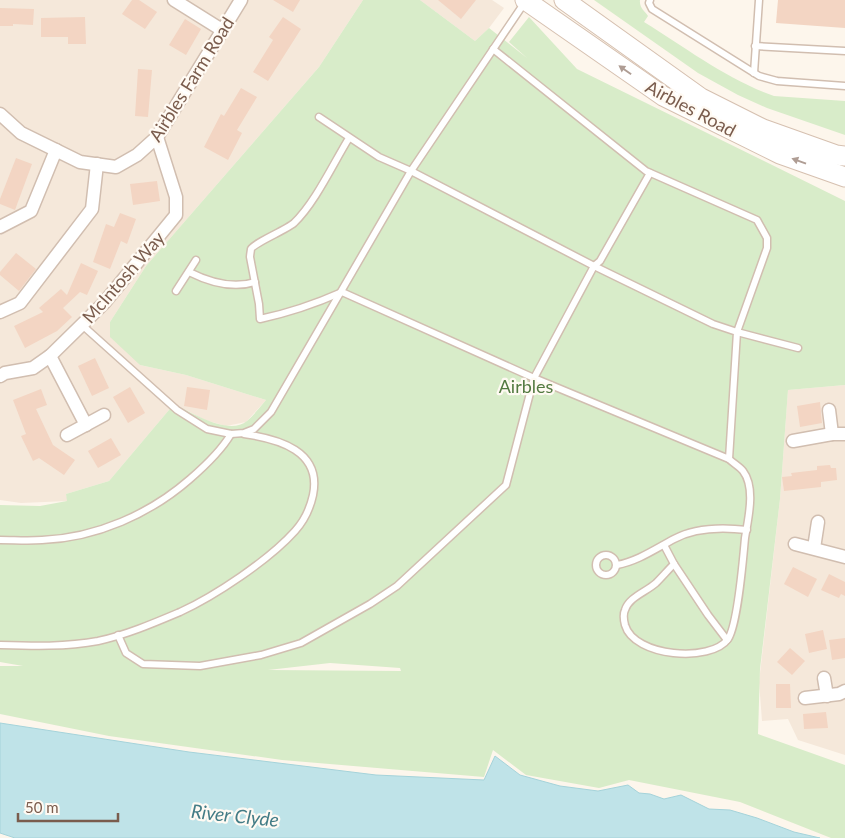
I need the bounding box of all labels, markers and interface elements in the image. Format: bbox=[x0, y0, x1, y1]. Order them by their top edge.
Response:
street label: Airbles Farm Road bbox=[144, 13, 238, 145]
one-way arrow bbox=[618, 65, 631, 75]
street label: Airbles Road bbox=[642, 75, 740, 141]
one-way arrow bbox=[791, 157, 806, 165]
street label: McIntosh Way bbox=[77, 226, 169, 327]
park label: Airbles bbox=[499, 375, 554, 397]
scale bar bbox=[18, 790, 118, 822]
text: 50 m bbox=[25, 798, 59, 816]
water label: River Clyde bbox=[190, 799, 280, 831]

